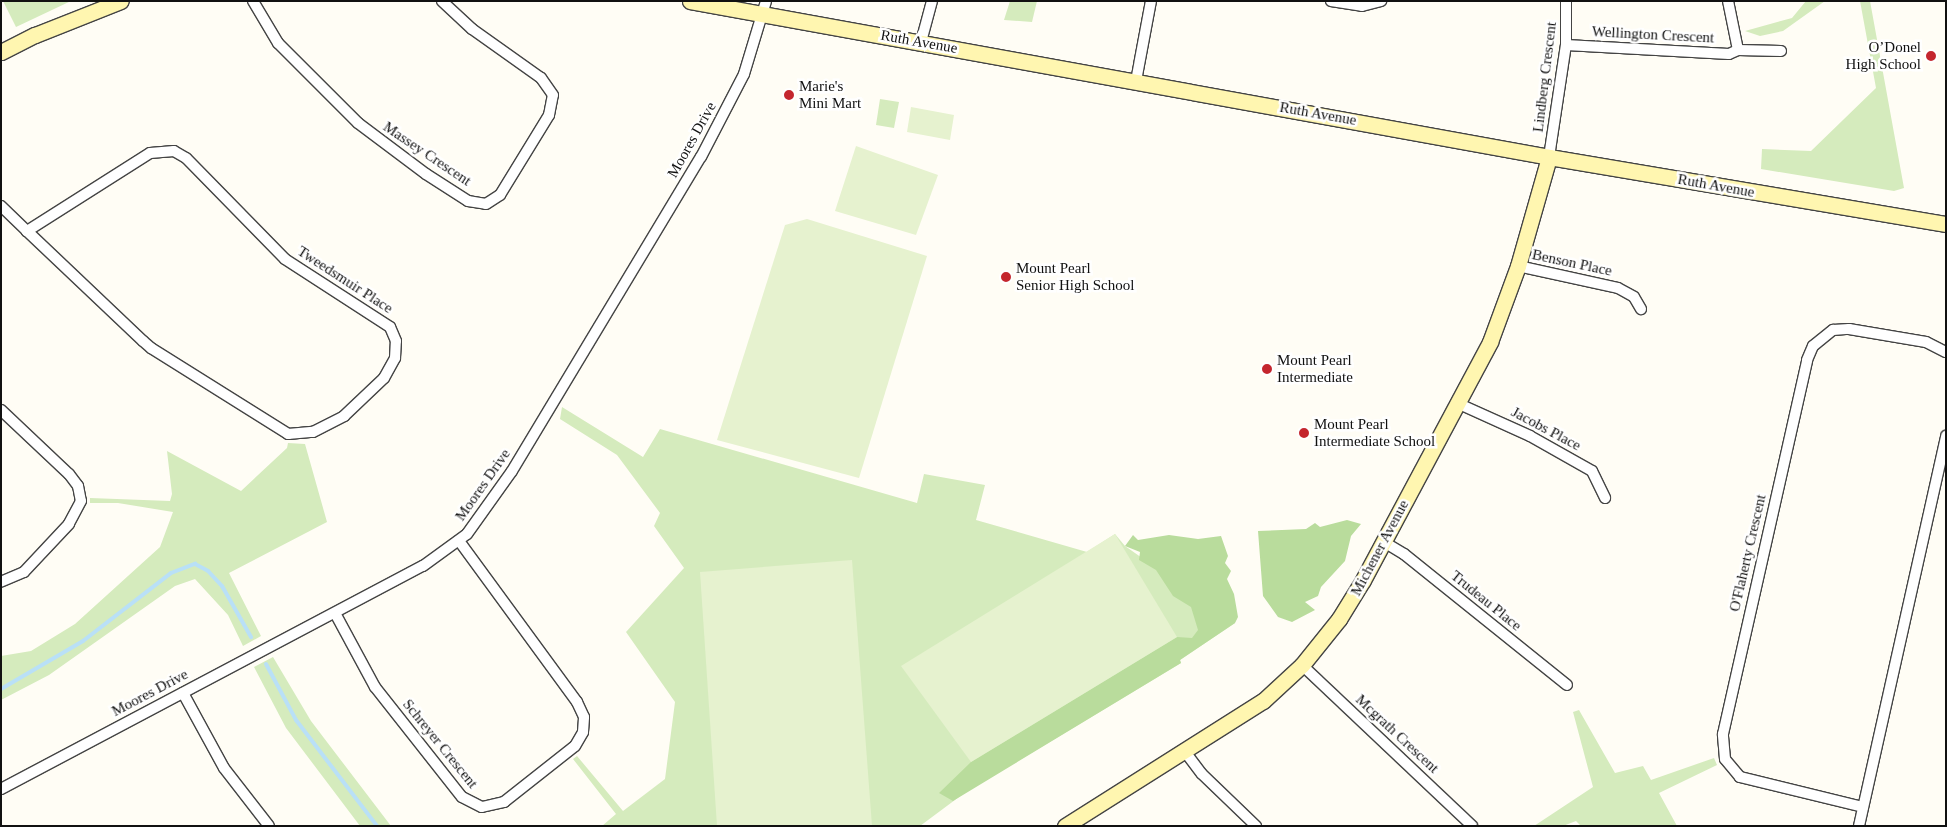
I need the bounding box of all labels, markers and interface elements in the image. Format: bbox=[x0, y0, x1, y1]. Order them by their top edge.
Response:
street label: Lindberg Crescent bbox=[1529, 21, 1561, 133]
street label: Wellington Crescent bbox=[1591, 23, 1715, 47]
street label: Ruth Avenue bbox=[879, 26, 959, 58]
place label: O’Donel High School bbox=[1846, 38, 1921, 73]
marker: O’Donel High School bbox=[1925, 50, 1937, 62]
place label: Marie's Mini Mart bbox=[799, 77, 861, 112]
marker: Marie's Mini Mart bbox=[783, 89, 795, 101]
street label: Ruth Avenue bbox=[1278, 98, 1358, 130]
street label: Moores Drive bbox=[664, 99, 720, 181]
street label: Massey Crescent bbox=[380, 118, 474, 190]
street label: Ruth Avenue bbox=[1676, 170, 1756, 202]
street label: Tweedsmuir Place bbox=[294, 242, 396, 318]
street label: Benson Place bbox=[1530, 246, 1614, 280]
place label: Mount Pearl Senior High School bbox=[1016, 259, 1134, 294]
marker: Mount Pearl Senior High School bbox=[1000, 271, 1012, 283]
place label: Mount Pearl Intermediate bbox=[1277, 351, 1353, 386]
marker: Mount Pearl Intermediate bbox=[1261, 363, 1273, 375]
street label: Jacobs Place bbox=[1508, 403, 1584, 455]
place label: Mount Pearl Intermediate School bbox=[1314, 415, 1435, 450]
marker: Mount Pearl Intermediate School bbox=[1298, 427, 1310, 439]
street label: Moores Drive bbox=[452, 446, 514, 524]
street label: O'Flaherty Crescent bbox=[1726, 493, 1770, 613]
street label: Michener Avenue bbox=[1347, 497, 1413, 599]
street label: Trudeau Place bbox=[1447, 567, 1525, 635]
street label: Moores Drive bbox=[109, 665, 191, 721]
street label: Mcgrath Crescent bbox=[1352, 691, 1442, 777]
street label: Schreyer Crescent bbox=[399, 696, 481, 792]

